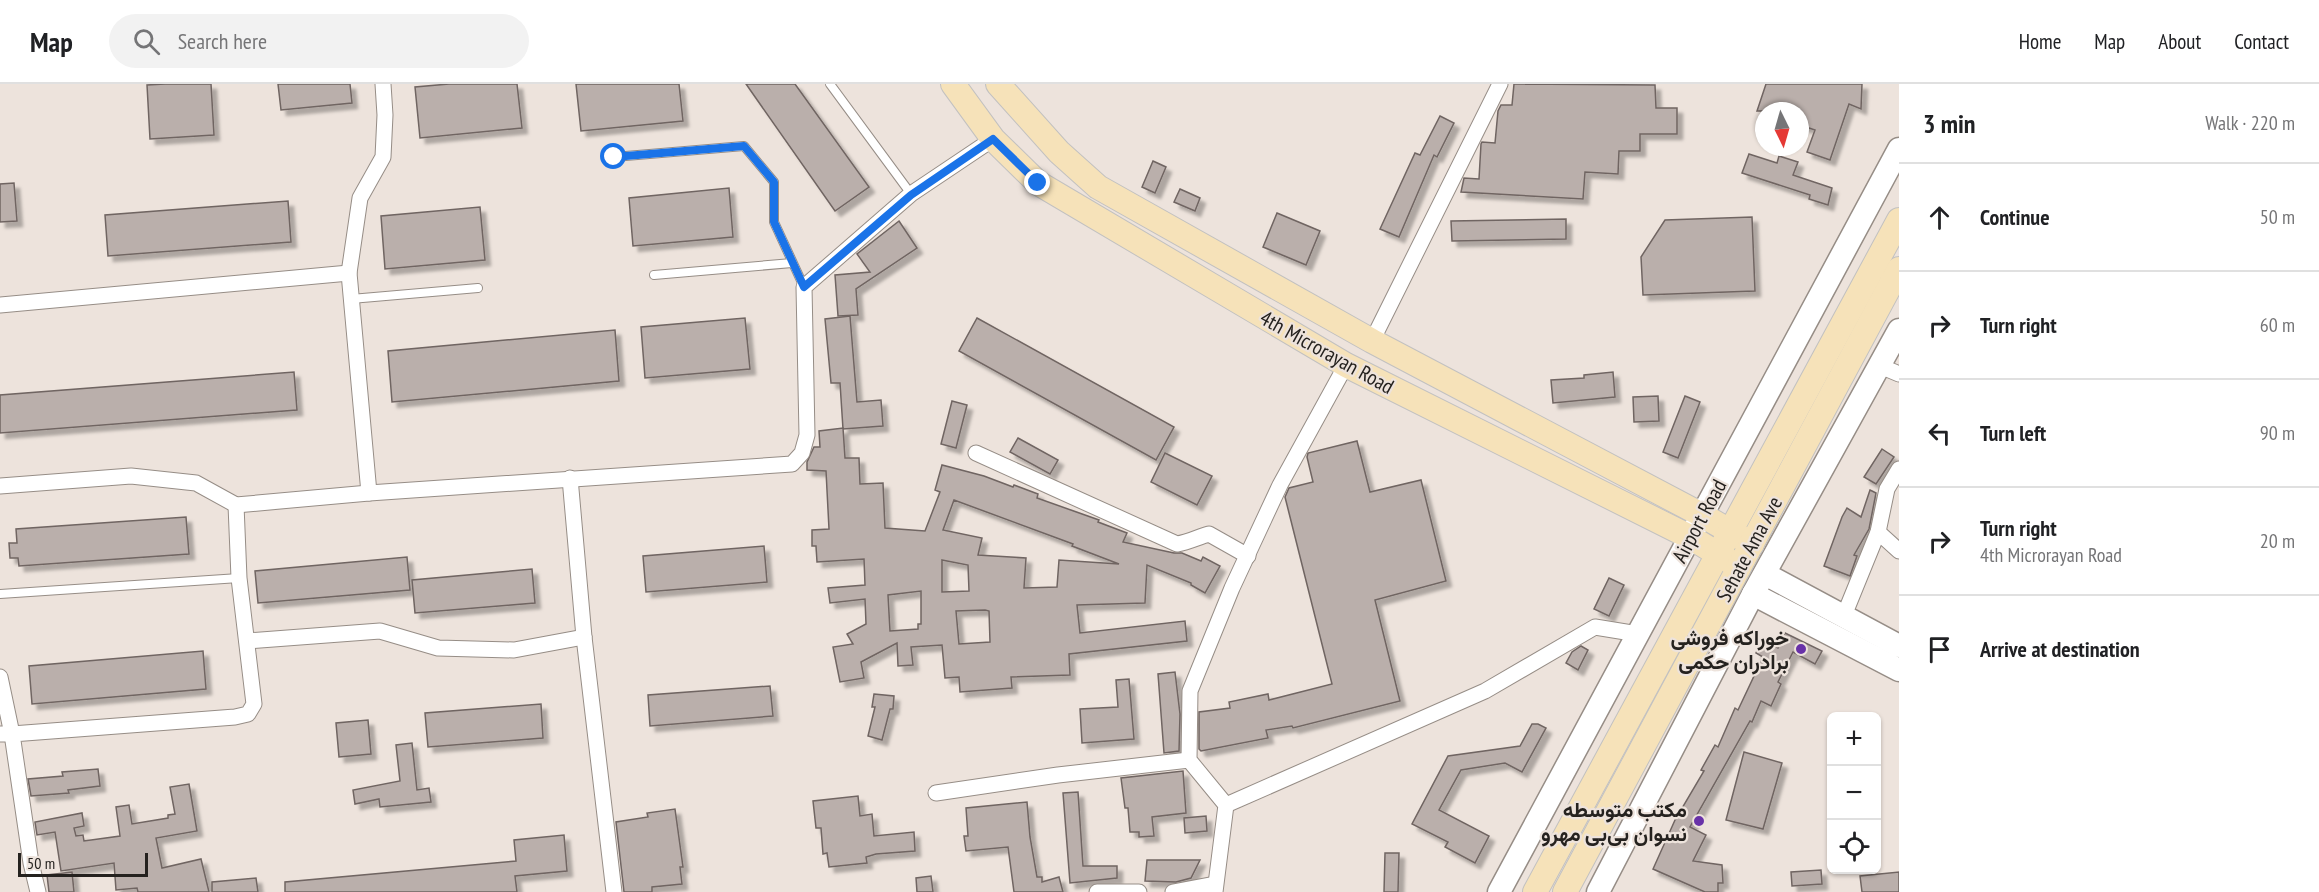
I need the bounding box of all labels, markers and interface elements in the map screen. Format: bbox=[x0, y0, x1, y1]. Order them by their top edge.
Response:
search box bbox=[109, 14, 529, 68]
text: Map bbox=[30, 23, 73, 60]
icon: search bbox=[130, 25, 163, 58]
text: Search here bbox=[178, 27, 267, 55]
text: Home bbox=[2019, 28, 2061, 55]
text: Map bbox=[2094, 28, 2125, 55]
text: About bbox=[2158, 28, 2201, 55]
text: Contact bbox=[2234, 28, 2289, 55]
north arrow bbox=[1755, 102, 1809, 156]
text: 3 min bbox=[1923, 107, 1976, 140]
text: Walk · 220 m bbox=[2205, 110, 2295, 136]
route start bbox=[600, 143, 626, 169]
route end bbox=[1024, 169, 1050, 195]
icon: ahead bbox=[1923, 201, 1956, 234]
text: Continue bbox=[1980, 203, 2050, 231]
text: 50 m bbox=[2260, 204, 2295, 230]
street label: 4th Microrayan Road bbox=[1255, 304, 1399, 400]
icon: right bbox=[1923, 309, 1956, 342]
text: Turn right bbox=[1980, 311, 2057, 339]
text: 60 m bbox=[2260, 312, 2295, 338]
icon: left bbox=[1923, 417, 1956, 450]
text: Turn left bbox=[1980, 419, 2046, 447]
text: 90 m bbox=[2260, 420, 2295, 446]
street label: Airport Road bbox=[1666, 475, 1732, 567]
street label: Sehate Ama Ave bbox=[1710, 492, 1788, 606]
text: Turn right bbox=[1980, 514, 2057, 542]
icon: right bbox=[1923, 525, 1956, 558]
text: 20 m bbox=[2260, 528, 2295, 554]
text: 4th Microrayan Road bbox=[1980, 542, 2122, 568]
place label: خوراکه فروشی برادران حکمی bbox=[1670, 624, 1789, 675]
icon: arrive bbox=[1923, 633, 1956, 666]
text: Arrive at destination bbox=[1980, 635, 2140, 663]
marker: خوراکه فروشی برادران حکمی bbox=[1794, 642, 1808, 656]
map controls bbox=[1827, 712, 1881, 874]
button: + bbox=[1827, 712, 1881, 766]
button: − bbox=[1827, 766, 1881, 820]
place label: مکتب متوسطه نسوان بی‌بی مهرو bbox=[1541, 796, 1687, 847]
marker: مکتب متوسطه نسوان بی‌بی مهرو bbox=[1692, 814, 1706, 828]
button: locate bbox=[1827, 820, 1881, 874]
scale bar bbox=[18, 850, 148, 878]
text: 50 m bbox=[27, 853, 55, 873]

